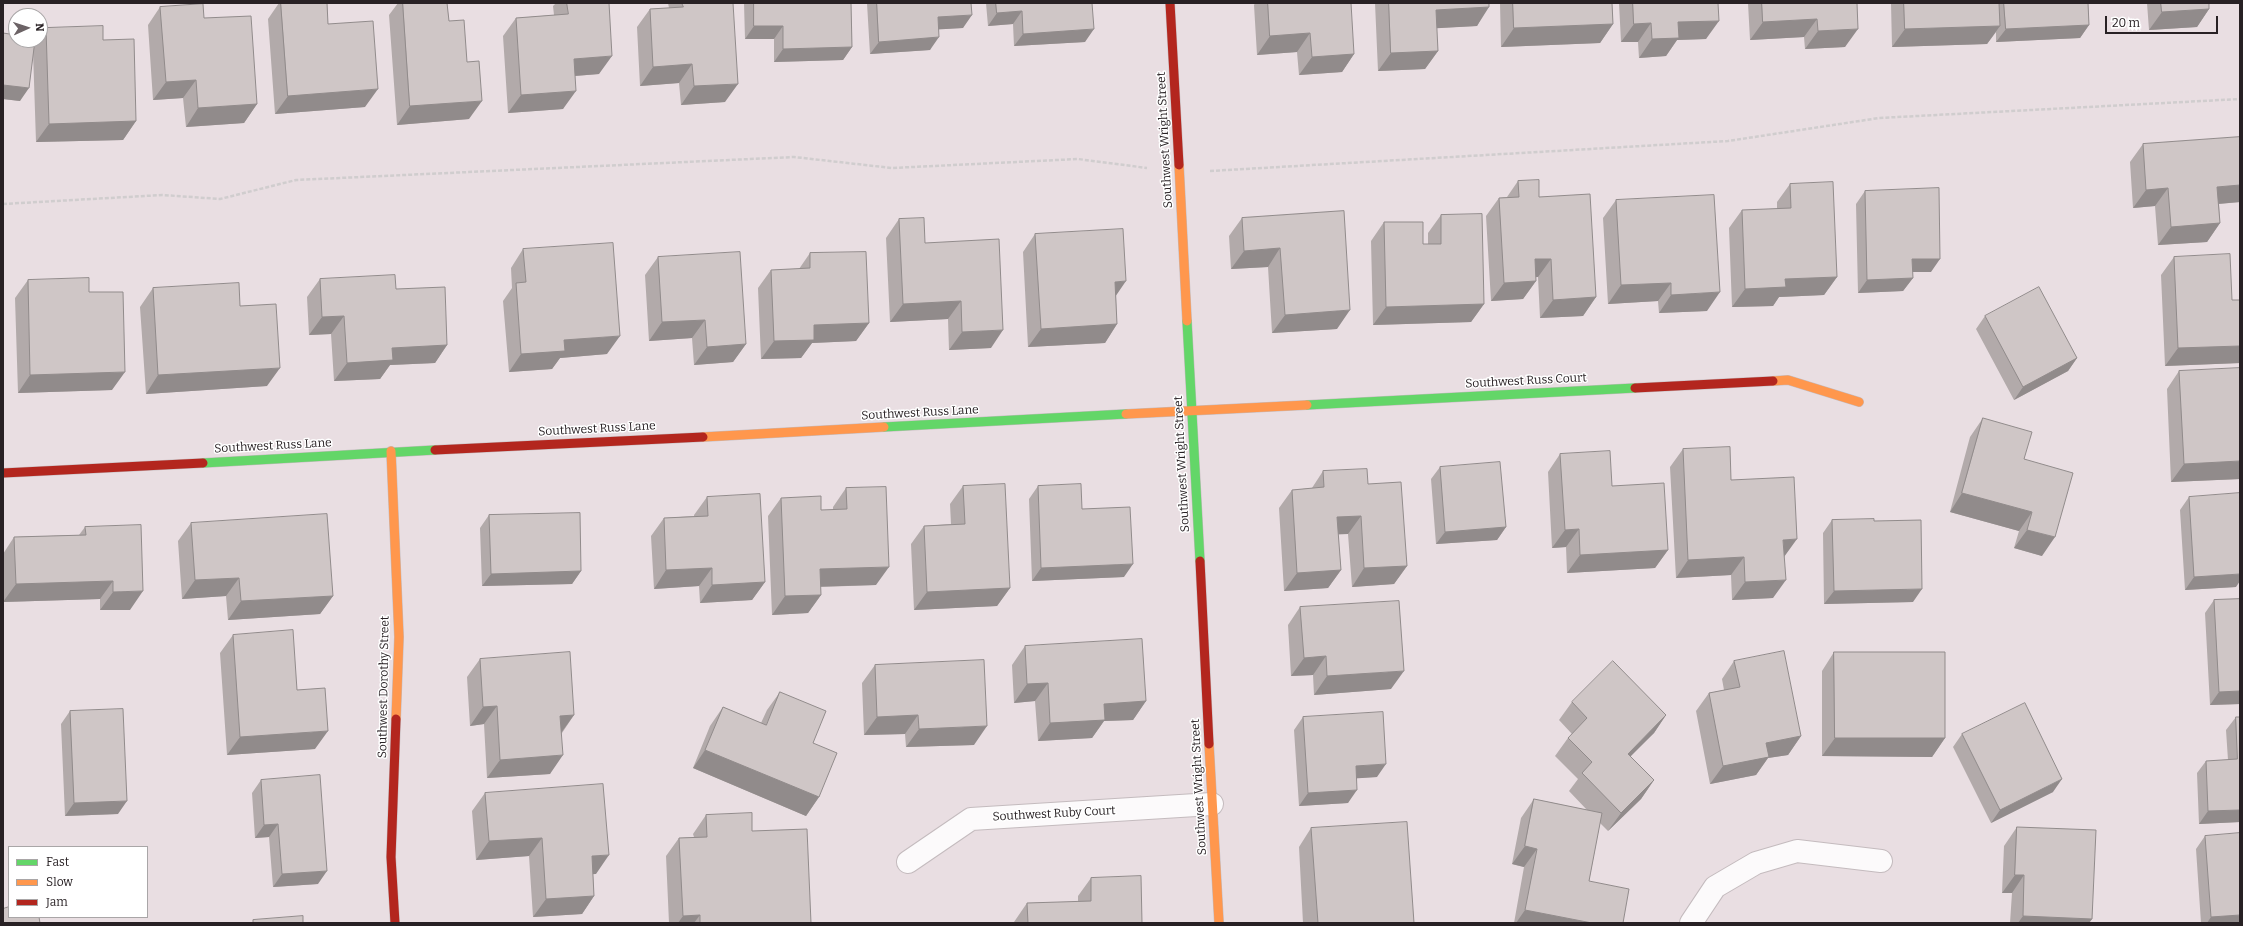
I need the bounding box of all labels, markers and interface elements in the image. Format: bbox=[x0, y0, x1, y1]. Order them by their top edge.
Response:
north arrow bbox=[8, 8, 48, 48]
scale bar bbox=[2107, 8, 2220, 34]
text: 20 m bbox=[2112, 16, 2140, 30]
text: N bbox=[33, 23, 46, 32]
street label: Southwest Wright Street bbox=[1154, 72, 1176, 208]
street label: Southwest Russ Court bbox=[1465, 371, 1587, 391]
street label: Southwest Wright Street bbox=[1171, 396, 1193, 532]
street label: Southwest Russ Lane bbox=[861, 403, 979, 423]
street label: Southwest Russ Lane bbox=[538, 419, 656, 439]
street label: Southwest Russ Lane bbox=[214, 436, 332, 456]
street label: Southwest Dorothy Street bbox=[376, 616, 392, 758]
street label: Southwest Wright Street bbox=[1188, 719, 1210, 855]
street label: Southwest Ruby Court bbox=[992, 804, 1116, 824]
legend bbox=[8, 846, 148, 918]
text: Fast bbox=[46, 855, 69, 869]
text: Slow bbox=[46, 875, 73, 889]
text: Jam bbox=[46, 895, 68, 909]

